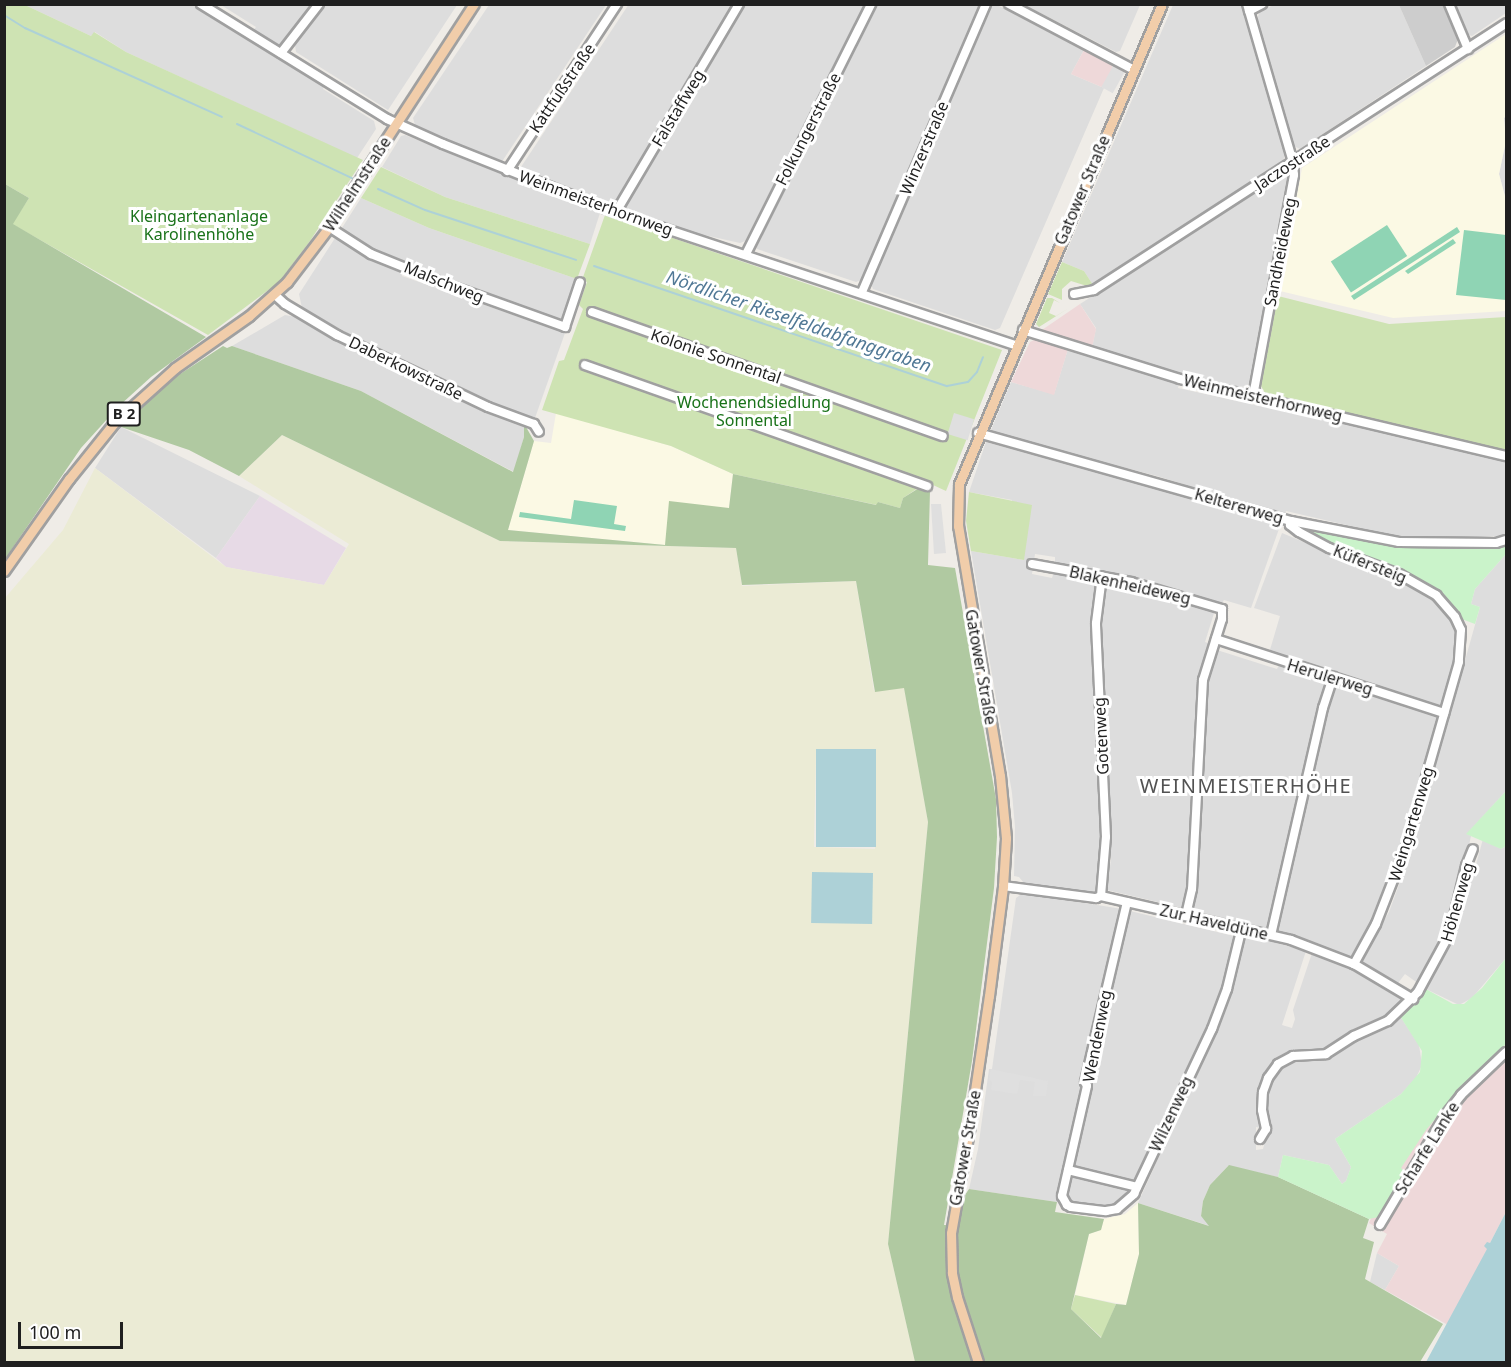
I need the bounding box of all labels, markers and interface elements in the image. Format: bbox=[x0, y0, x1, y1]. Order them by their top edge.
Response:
street label: Kattfußstraße bbox=[525, 40, 599, 136]
street label: Falstaffweg bbox=[648, 66, 708, 150]
street label: Folkungerstraße bbox=[771, 70, 845, 188]
street label: Winzerstraße bbox=[896, 98, 952, 198]
street label: Gatower Straße bbox=[1050, 132, 1114, 248]
street label: Jaczostraße bbox=[1251, 132, 1333, 194]
street label: Wilhelmstraße bbox=[319, 133, 395, 235]
street label: Weinmeisterhornweg bbox=[516, 166, 676, 240]
street label: Sandheideweg bbox=[1260, 196, 1300, 308]
park label: Kleingartenanlage Karolinenhöhe bbox=[130, 206, 268, 244]
street label: Malschweg bbox=[401, 257, 487, 307]
water label: Nördlicher Rieselfeldabfanggraben bbox=[664, 265, 934, 377]
street label: Kolonie Sonnental bbox=[648, 325, 784, 387]
street label: Daberkowstraße bbox=[346, 332, 466, 404]
street label: Weinmeisterhornweg bbox=[1182, 370, 1344, 426]
park label: Wochenendsiedlung Sonnental bbox=[677, 392, 831, 430]
road number: B 2 bbox=[106, 402, 142, 426]
street label: Keltererweg bbox=[1193, 484, 1285, 528]
street label: Küfersteig bbox=[1331, 541, 1409, 587]
street label: Blakenheideweg bbox=[1067, 562, 1193, 608]
street label: Gatower Straße bbox=[961, 608, 1001, 726]
street label: Herulerweg bbox=[1285, 655, 1375, 699]
street label: Gotenweg bbox=[1089, 697, 1113, 775]
street label: Weingartenweg bbox=[1384, 764, 1438, 884]
district label: WEINMEISTERHÖHE bbox=[1140, 773, 1352, 797]
street label: Höhenweg bbox=[1437, 860, 1477, 944]
street label: Zur Haveldüne bbox=[1158, 900, 1270, 944]
street label: Wendenweg bbox=[1079, 988, 1115, 1084]
street label: Wilzenweg bbox=[1145, 1073, 1197, 1155]
street label: Gatower Straße bbox=[945, 1089, 985, 1207]
street label: Scharfe Lanke bbox=[1391, 1098, 1463, 1198]
scale bar bbox=[21, 1310, 126, 1348]
text: 100 m bbox=[29, 1320, 81, 1344]

